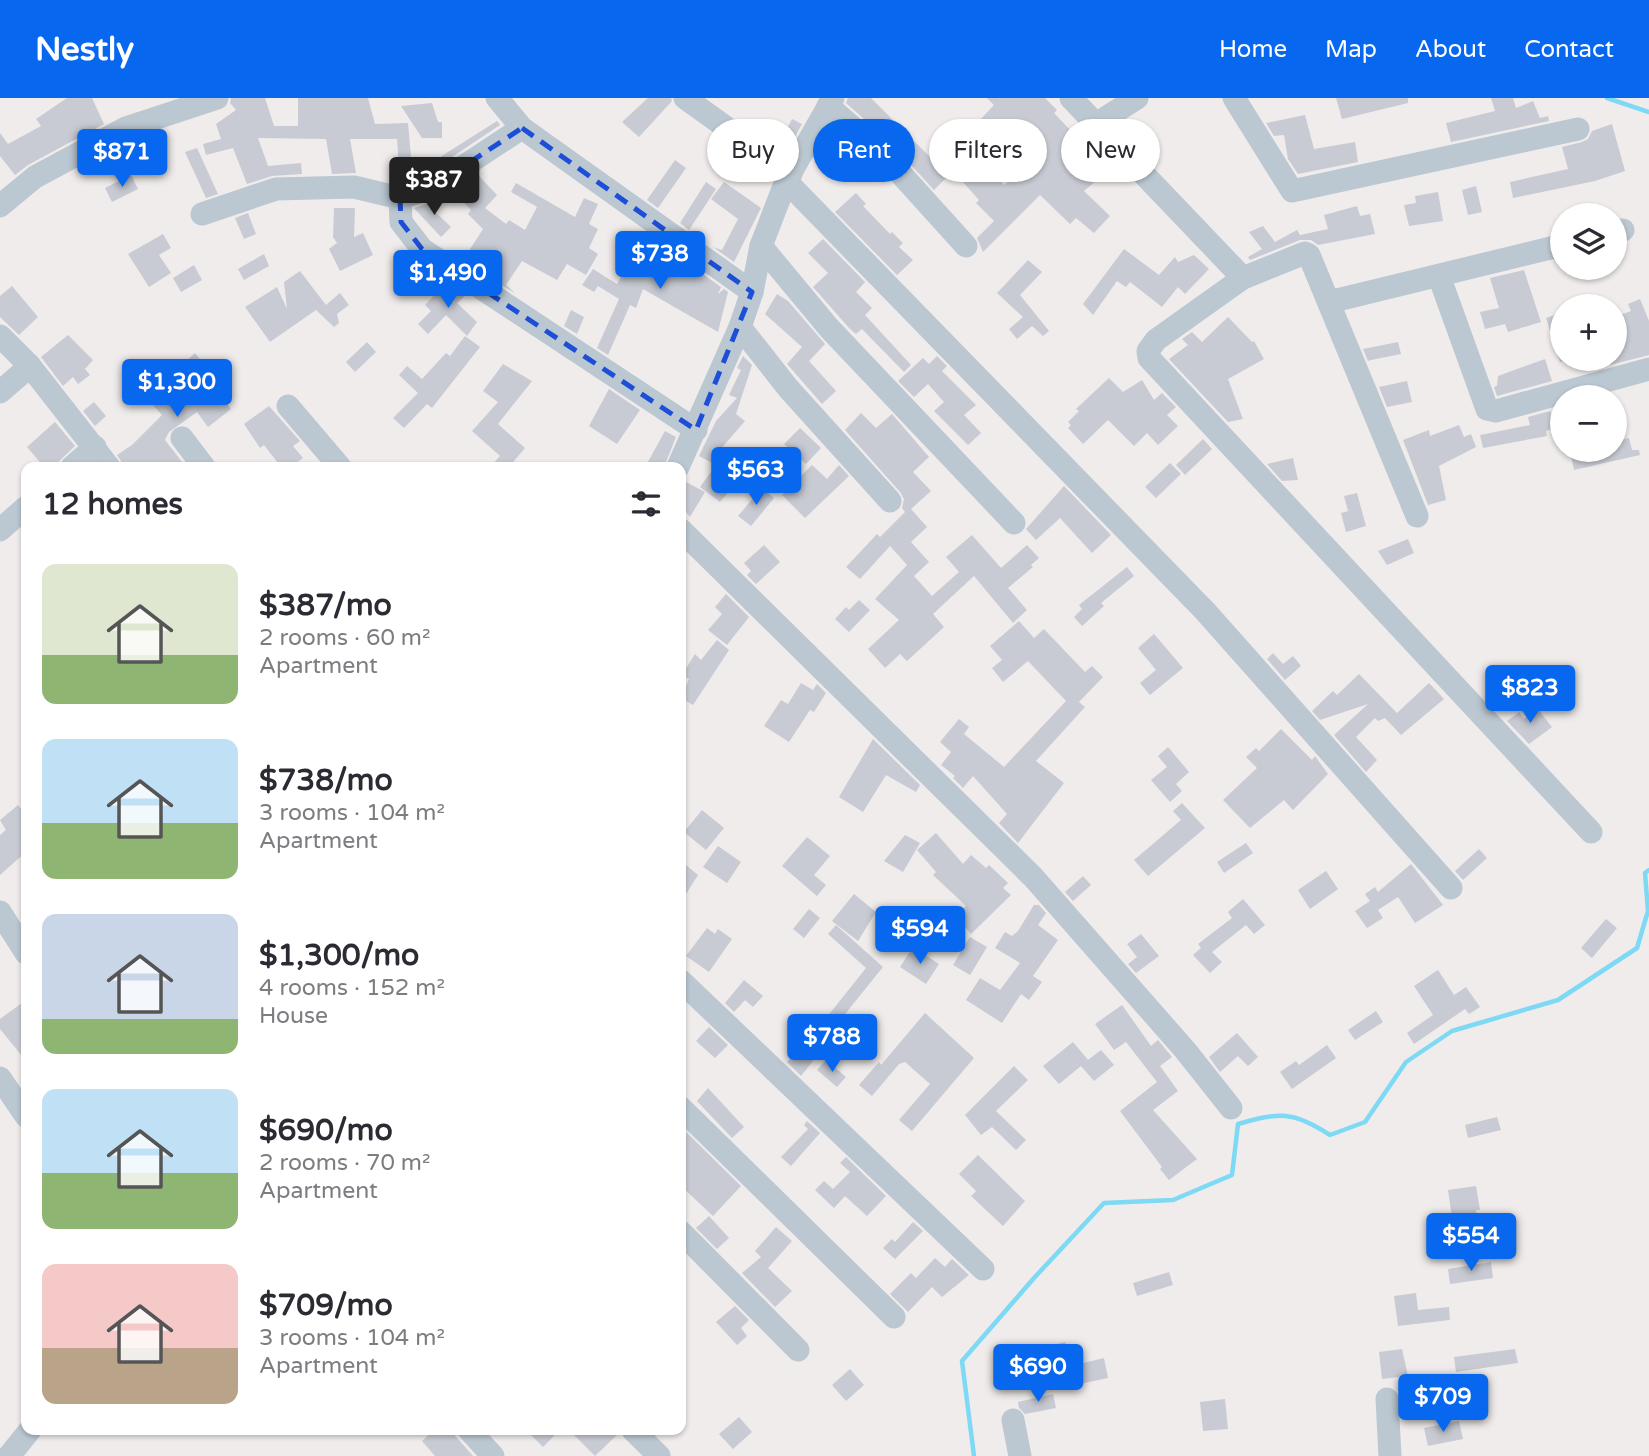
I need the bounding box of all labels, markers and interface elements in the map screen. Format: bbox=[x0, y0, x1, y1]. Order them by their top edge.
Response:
text: Nestly bbox=[35, 30, 134, 69]
text: Home bbox=[1219, 35, 1287, 64]
text: Map bbox=[1325, 35, 1377, 64]
text: About bbox=[1415, 35, 1486, 64]
text: Contact bbox=[1524, 35, 1614, 64]
chip: Buy bbox=[707, 119, 799, 182]
chip: Rent bbox=[813, 119, 915, 182]
chip: Filters bbox=[929, 119, 1047, 182]
chip: New bbox=[1061, 119, 1160, 182]
pin: $871 bbox=[81, 130, 163, 189]
text: $871 bbox=[93, 138, 151, 166]
pin: $387 bbox=[393, 158, 475, 217]
text: $387 bbox=[405, 166, 463, 194]
map controls bbox=[1550, 203, 1627, 462]
button: layers bbox=[1550, 203, 1627, 280]
pin: $738 bbox=[619, 232, 701, 291]
text: $738 bbox=[631, 240, 689, 268]
pin: $1,490 bbox=[391, 250, 505, 310]
text: $1,490 bbox=[409, 259, 487, 287]
button: + bbox=[1550, 294, 1627, 371]
pin: $1,300 bbox=[120, 360, 234, 419]
text: $1,300 bbox=[138, 368, 216, 396]
button: − bbox=[1550, 385, 1627, 462]
pin: $563 bbox=[715, 448, 797, 507]
text: $563 bbox=[727, 456, 785, 484]
icon: filters bbox=[627, 485, 665, 523]
text: 12 homes bbox=[42, 486, 183, 523]
text: $387/mo bbox=[259, 587, 392, 624]
icon: home bbox=[98, 592, 182, 676]
text: 2 rooms · 60 m² bbox=[259, 624, 430, 652]
text: Apartment bbox=[259, 652, 378, 680]
pin: $823 bbox=[1489, 666, 1571, 725]
text: $823 bbox=[1501, 674, 1559, 702]
text: $738/mo bbox=[259, 762, 393, 799]
icon: home bbox=[98, 767, 182, 851]
text: 3 rooms · 104 m² bbox=[259, 799, 445, 827]
text: Apartment bbox=[259, 827, 378, 855]
pin: $594 bbox=[879, 906, 961, 966]
text: $594 bbox=[891, 915, 949, 943]
text: $1,300/mo bbox=[259, 937, 419, 974]
icon: home bbox=[98, 942, 182, 1026]
text: 4 rooms · 152 m² bbox=[259, 974, 445, 1002]
text: House bbox=[259, 1002, 328, 1030]
pin: $788 bbox=[791, 1014, 873, 1074]
text: $788 bbox=[803, 1023, 861, 1051]
text: $690/mo bbox=[259, 1112, 393, 1149]
icon: home bbox=[98, 1117, 182, 1201]
text: 2 rooms · 70 m² bbox=[259, 1149, 430, 1177]
text: Apartment bbox=[259, 1177, 378, 1205]
pin: $554 bbox=[1430, 1214, 1512, 1273]
text: $554 bbox=[1442, 1222, 1500, 1250]
text: $709/mo bbox=[259, 1287, 393, 1324]
icon: home bbox=[98, 1292, 182, 1376]
text: 3 rooms · 104 m² bbox=[259, 1324, 445, 1352]
pin: $690 bbox=[997, 1344, 1079, 1404]
text: Apartment bbox=[259, 1352, 378, 1380]
text: $690 bbox=[1009, 1353, 1067, 1381]
pin: $709 bbox=[1402, 1374, 1484, 1434]
text: $709 bbox=[1414, 1383, 1472, 1411]

